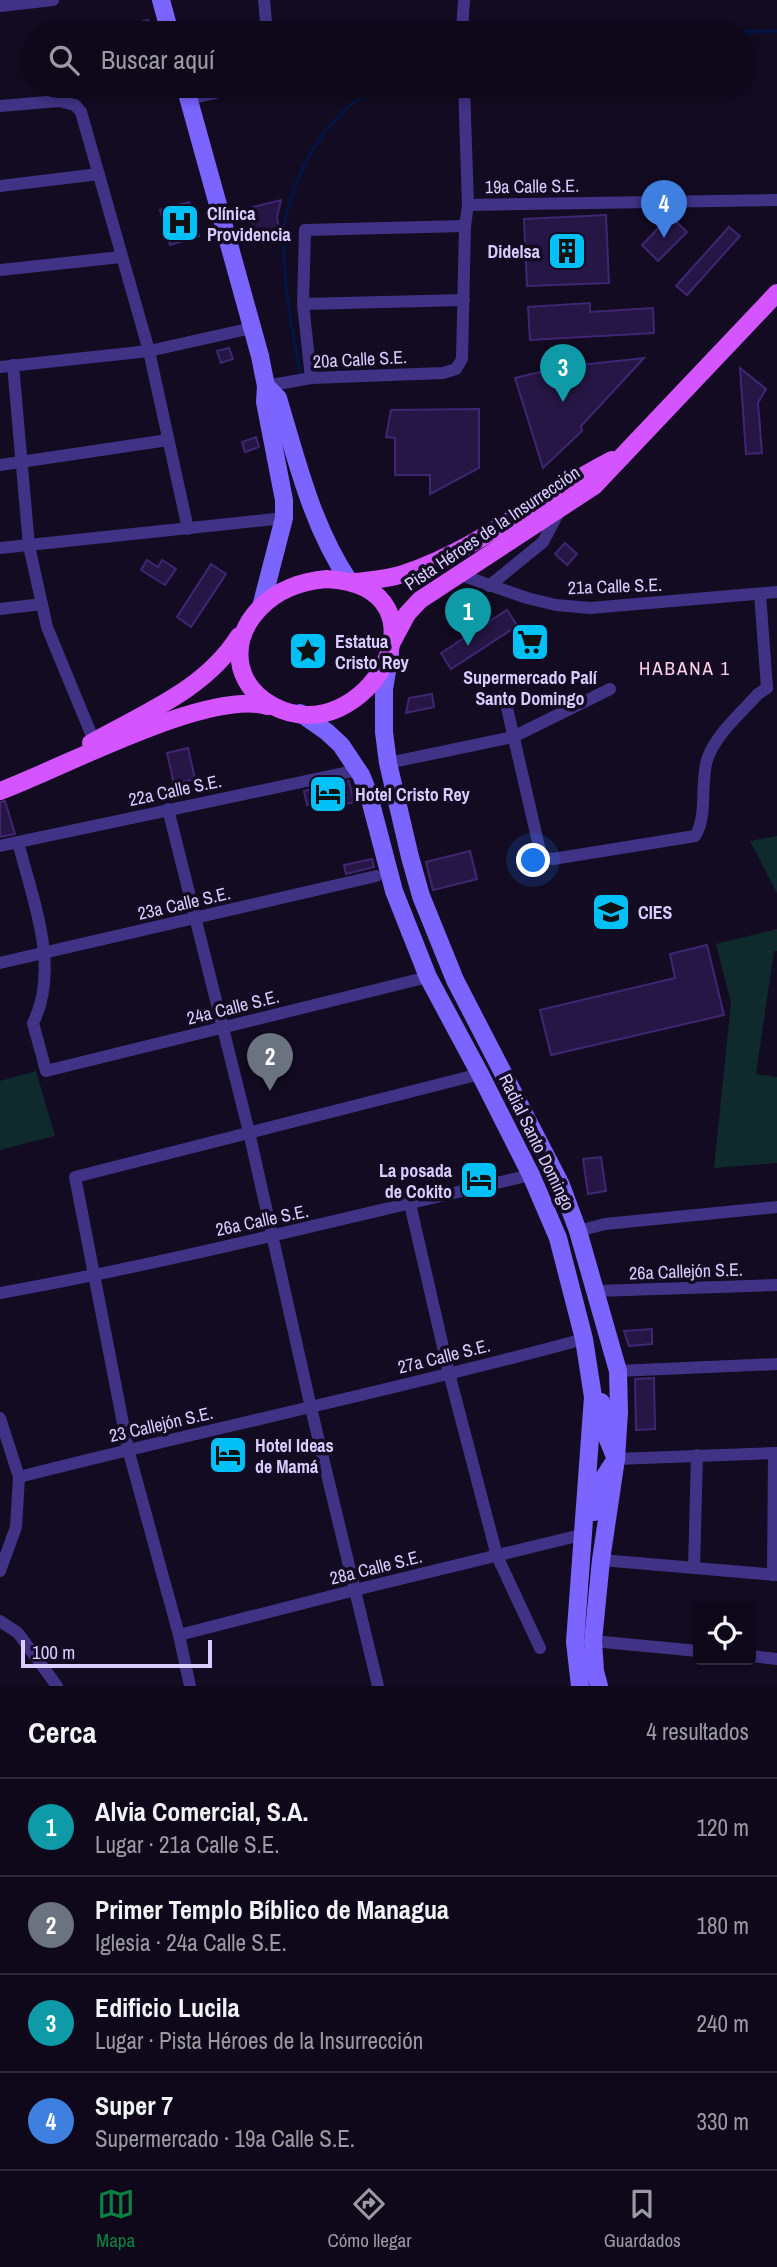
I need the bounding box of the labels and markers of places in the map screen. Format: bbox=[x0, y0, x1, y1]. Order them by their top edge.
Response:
pin: 4 bbox=[641, 180, 687, 238]
place label: Clínica Providencia bbox=[207, 201, 291, 247]
hospital icon: Clínica Providencia bbox=[159, 202, 201, 244]
building icon: Didelsa bbox=[546, 230, 588, 272]
place label: Didelsa bbox=[487, 239, 541, 264]
pin: 3 bbox=[540, 344, 586, 402]
pin: 1 bbox=[445, 588, 491, 646]
supermarket icon: Supermercado Palí Santo Domingo bbox=[509, 621, 551, 663]
place label: Estatua Cristo Rey bbox=[335, 629, 410, 675]
place icon: Estatua Cristo Rey bbox=[287, 630, 329, 672]
place label: Supermercado Palí Santo Domingo bbox=[463, 665, 598, 711]
hotel icon: Hotel Cristo Rey bbox=[307, 773, 349, 815]
place label: Hotel Cristo Rey bbox=[355, 782, 471, 807]
school or university icon: CIES bbox=[590, 891, 632, 933]
place label: CIES bbox=[638, 900, 673, 925]
pin: 2 bbox=[247, 1033, 293, 1091]
place label: La posada de Cokito bbox=[379, 1158, 453, 1204]
hotel icon: La posada de Cokito bbox=[458, 1159, 500, 1201]
place label: Hotel Ideas de Mamá bbox=[255, 1433, 334, 1479]
hotel icon: Hotel Ideas de Mamá bbox=[207, 1434, 249, 1476]

